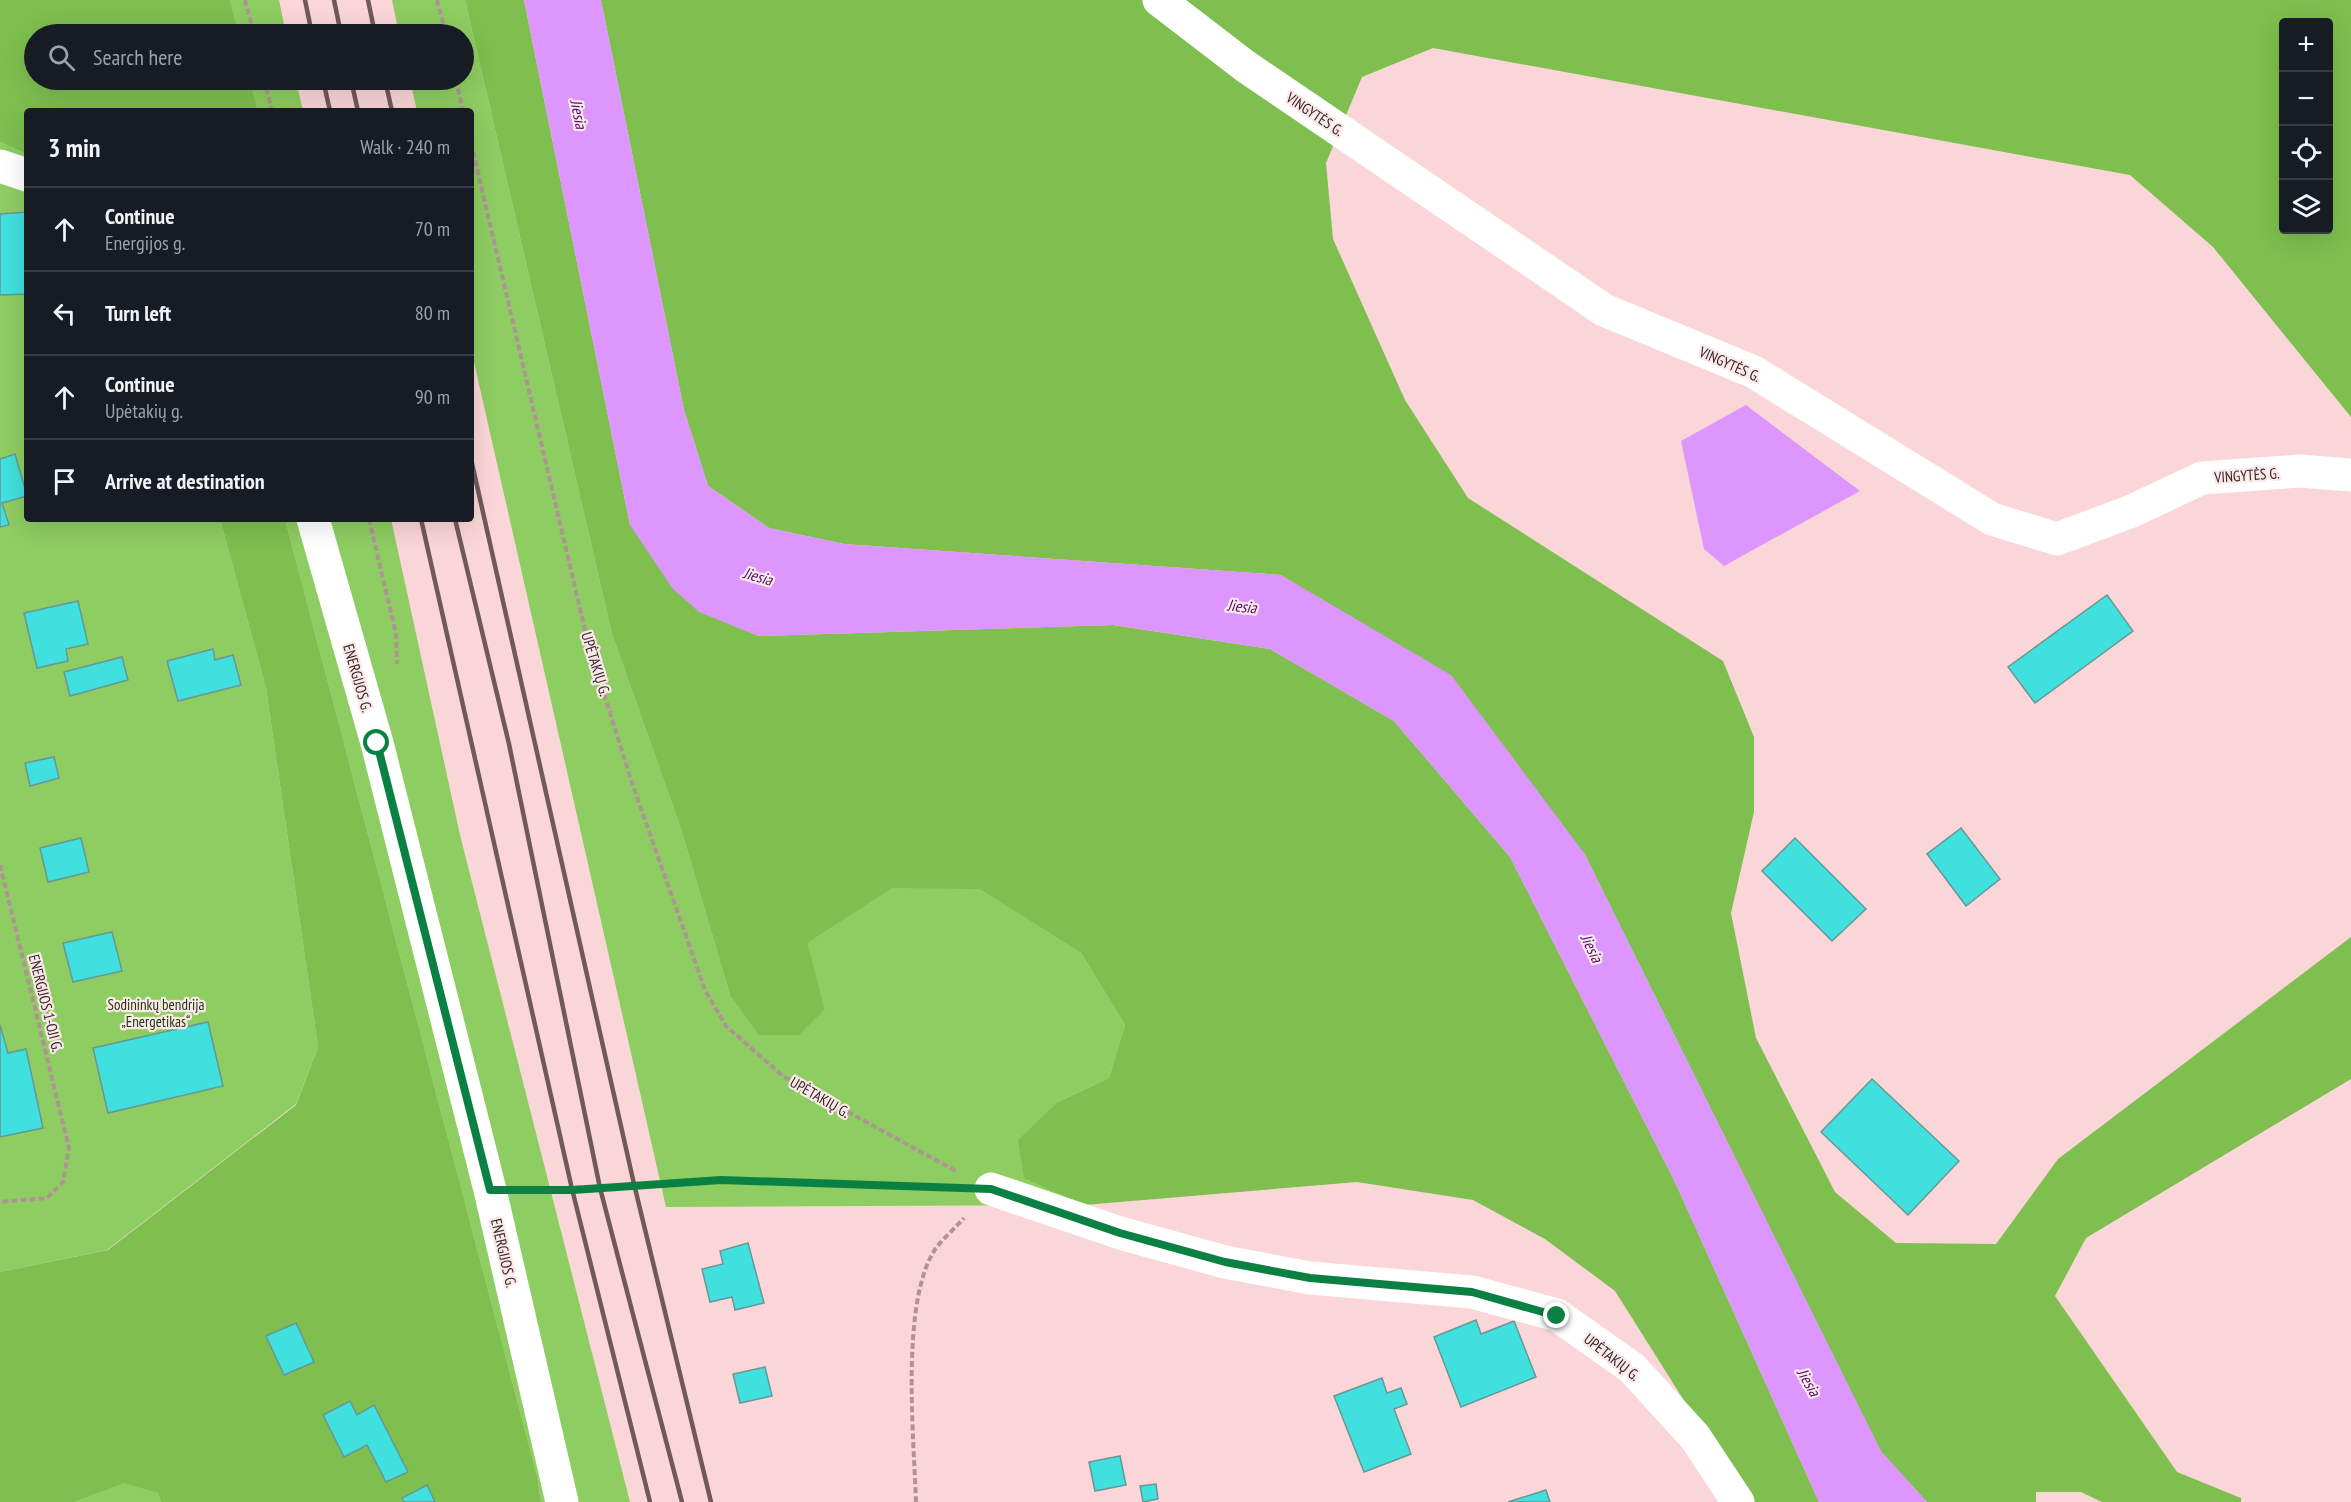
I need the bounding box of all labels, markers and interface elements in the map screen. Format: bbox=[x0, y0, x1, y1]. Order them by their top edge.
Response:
map controls bbox=[2279, 18, 2333, 234]
button: + bbox=[2279, 18, 2333, 72]
search box bbox=[24, 24, 474, 90]
icon: search bbox=[45, 41, 78, 74]
text: Search here bbox=[93, 43, 182, 71]
button: − bbox=[2279, 72, 2333, 126]
street label: VINGYTĖS G. bbox=[1282, 87, 1348, 140]
water label: Jiesia bbox=[566, 97, 592, 132]
button: locate bbox=[2279, 126, 2333, 180]
text: 3 min bbox=[48, 131, 101, 164]
text: Walk · 240 m bbox=[360, 134, 450, 160]
button: layers bbox=[2279, 180, 2333, 234]
text: Continue bbox=[105, 202, 175, 230]
icon: ahead bbox=[48, 213, 81, 246]
text: 70 m bbox=[415, 216, 450, 242]
text: Energijos g. bbox=[105, 230, 185, 256]
icon: left bbox=[48, 297, 81, 330]
text: Turn left bbox=[105, 299, 171, 327]
text: 80 m bbox=[415, 300, 450, 326]
street label: VINGYTĖS G. bbox=[1695, 342, 1764, 386]
text: Continue bbox=[105, 370, 175, 398]
icon: ahead bbox=[48, 381, 81, 414]
text: 90 m bbox=[415, 384, 450, 410]
text: Upėtakių g. bbox=[105, 398, 183, 424]
street label: VINGYTĖS G. bbox=[2213, 463, 2281, 487]
icon: arrive bbox=[48, 465, 81, 498]
text: Arrive at destination bbox=[105, 467, 265, 495]
water label: Jiesia bbox=[740, 562, 776, 590]
water label: Jiesia bbox=[1225, 594, 1259, 618]
street label: UPĖTAKIŲ G. bbox=[577, 630, 615, 699]
street label: ENERGIJOS G. bbox=[339, 642, 377, 715]
route start bbox=[363, 729, 389, 755]
water label: Jiesia bbox=[1576, 930, 1608, 967]
street label: ENERGIJOS 1-OJI G. bbox=[25, 952, 67, 1054]
park label: Sodininkų bendrija „Energetikas“ bbox=[108, 995, 204, 1031]
street label: UPĖTAKIŲ G. bbox=[787, 1072, 854, 1122]
street label: ENERGIJOS G. bbox=[487, 1217, 521, 1290]
route end bbox=[1543, 1302, 1569, 1328]
street label: UPĖTAKIŲ G. bbox=[1580, 1329, 1644, 1385]
water label: Jiesia bbox=[1793, 1363, 1826, 1401]

